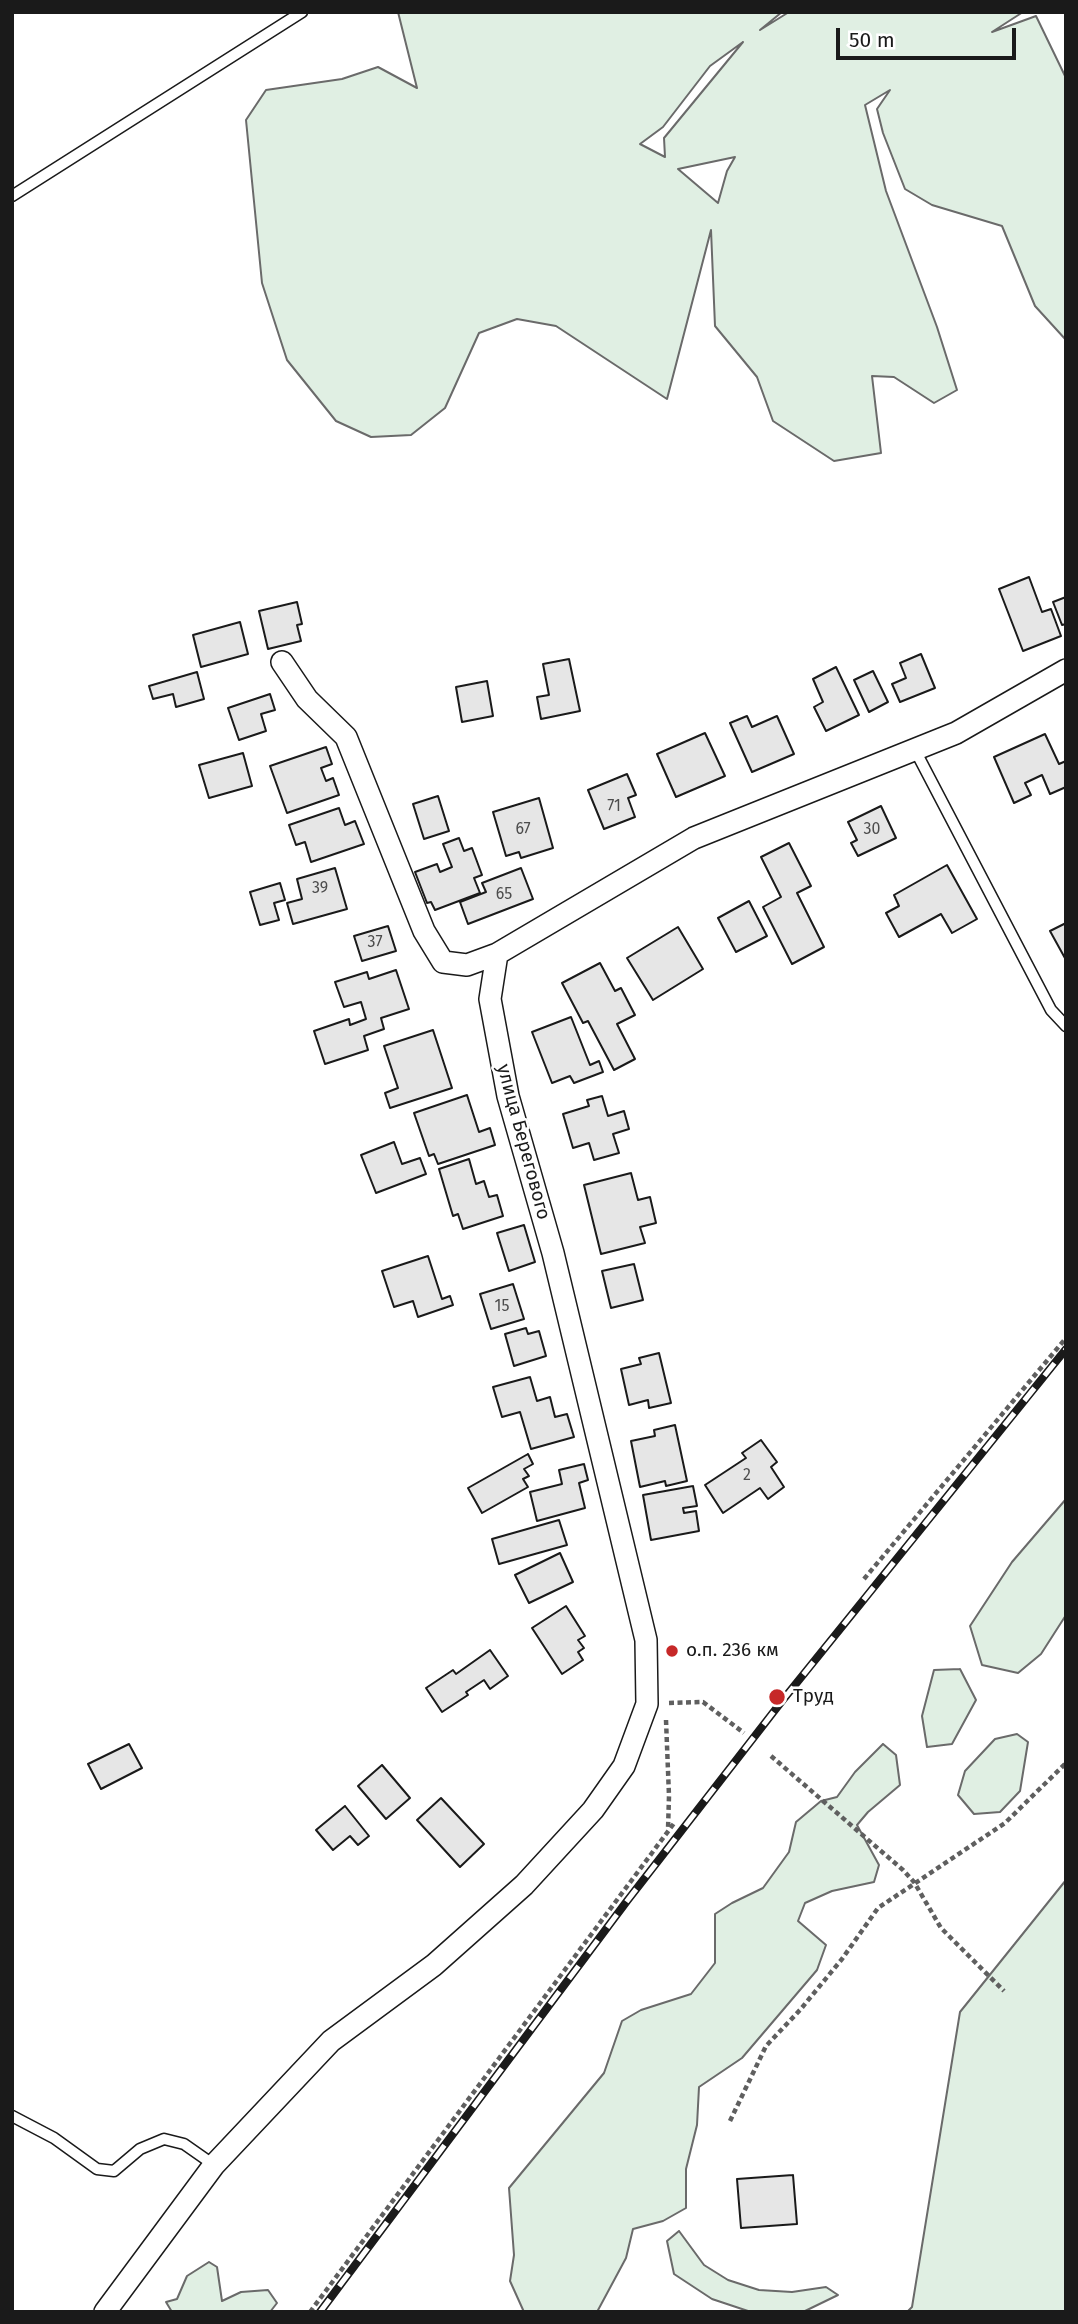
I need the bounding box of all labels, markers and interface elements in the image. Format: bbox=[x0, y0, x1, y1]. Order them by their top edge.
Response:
scale bar bbox=[840, 14, 1020, 58]
text: 50 m bbox=[849, 27, 895, 53]
house number: 71 bbox=[607, 797, 621, 817]
house number: 67 bbox=[515, 820, 531, 840]
house number: 30 bbox=[864, 820, 880, 840]
house number: 39 bbox=[312, 879, 328, 899]
house number: 65 bbox=[496, 885, 512, 905]
house number: 37 bbox=[367, 933, 383, 953]
street label: улица Берегового bbox=[491, 1062, 555, 1222]
house number: 15 bbox=[495, 1297, 509, 1317]
house number: 2 bbox=[743, 1466, 751, 1486]
place label: о.п. 236 км bbox=[686, 1640, 779, 1662]
marker: о.п. 236 км bbox=[664, 1643, 680, 1659]
place label: Труд bbox=[793, 1686, 834, 1708]
marker: Труд bbox=[767, 1687, 787, 1707]

